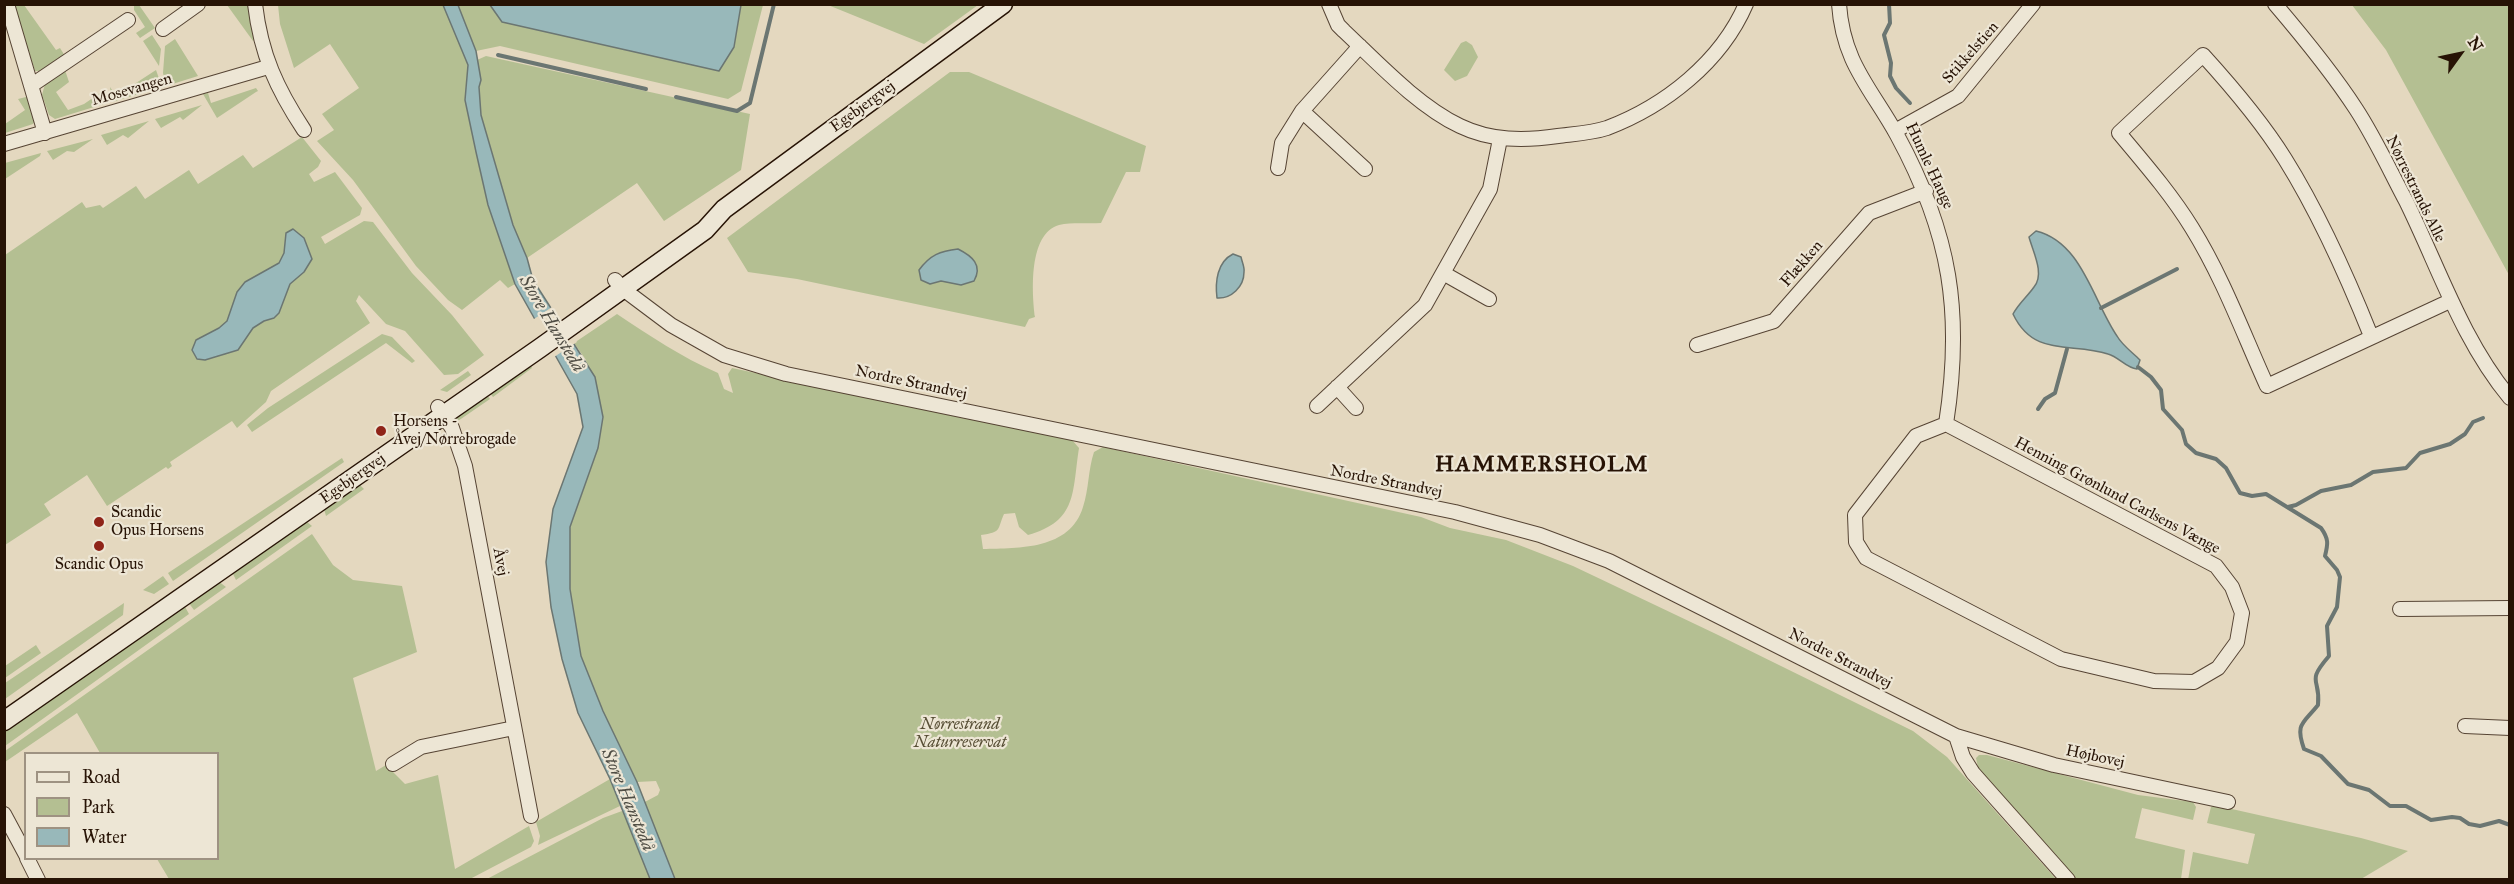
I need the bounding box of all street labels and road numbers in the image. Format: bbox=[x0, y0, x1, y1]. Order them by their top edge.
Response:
street label: Stikkelstien bbox=[1939, 18, 2003, 88]
street label: Mosevangen bbox=[90, 69, 174, 111]
street label: Egebjergvej bbox=[827, 77, 899, 137]
street label: Humle Hauge bbox=[1901, 120, 1957, 212]
street label: Nørrestrands Alle bbox=[2381, 133, 2449, 245]
street label: Flækken bbox=[1777, 237, 1827, 291]
street label: Nordre Strandvej bbox=[853, 362, 969, 404]
street label: Henning Grønlund Carlsens Vænge bbox=[2011, 433, 2223, 559]
street label: Egebjergvej bbox=[316, 449, 390, 509]
street label: Nordre Strandvej bbox=[1328, 462, 1444, 502]
street label: Åvej bbox=[488, 546, 512, 578]
street label: Nordre Strandvej bbox=[1785, 625, 1895, 693]
street label: Højbovej bbox=[2064, 741, 2126, 773]

